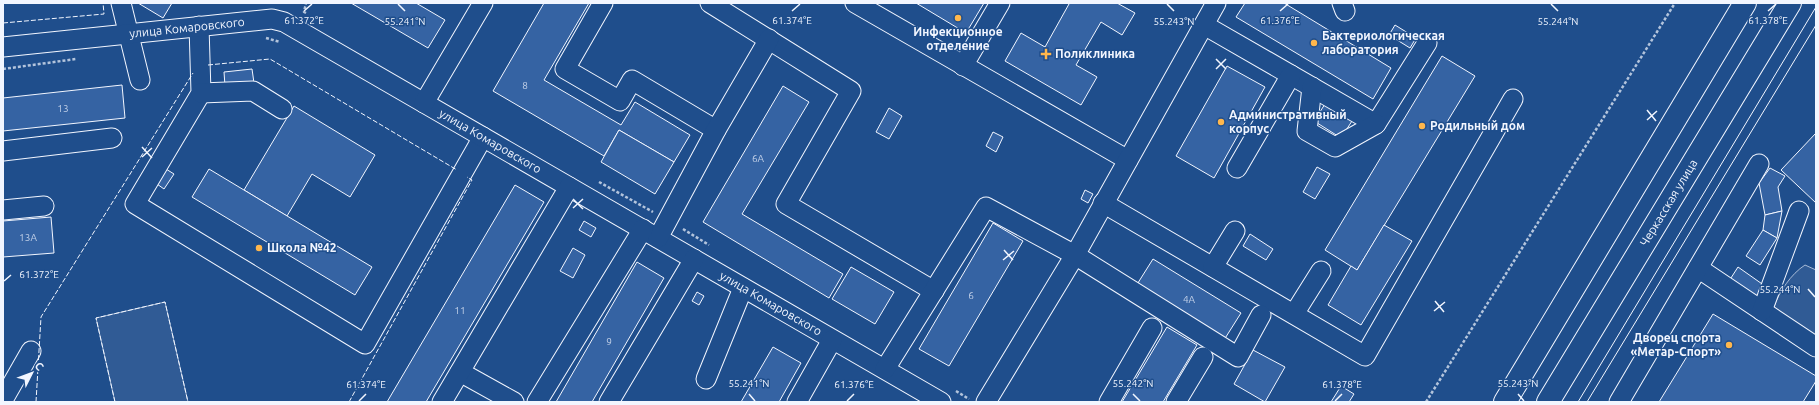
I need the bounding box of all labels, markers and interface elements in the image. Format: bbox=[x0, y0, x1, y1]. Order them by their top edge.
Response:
marker: Инфекционное отделение bbox=[953, 13, 963, 23]
street label: улица Комаровского bbox=[129, 15, 245, 40]
text: 61.372°E bbox=[284, 15, 324, 26]
text: 61.374°E bbox=[772, 15, 812, 26]
text: 61.376°E bbox=[1260, 15, 1300, 26]
text: 61.378°E bbox=[1748, 15, 1788, 26]
text: 55.241°N bbox=[384, 16, 426, 27]
text: 55.243°N bbox=[1153, 16, 1195, 27]
text: 55.244°N bbox=[1537, 16, 1579, 27]
place label: Инфекционное отделение bbox=[913, 25, 1003, 52]
place label: Бактериологическая лаборатория bbox=[1322, 29, 1445, 56]
marker: Бактериологическая лаборатория bbox=[1309, 38, 1319, 48]
place label: Поликлиника bbox=[1055, 47, 1135, 60]
marker: Поликлиника bbox=[1040, 48, 1052, 60]
house number: 8 bbox=[522, 80, 528, 91]
house number: 13 bbox=[57, 103, 69, 114]
street label: улица Комаровского bbox=[437, 106, 544, 175]
place label: Административный корпус bbox=[1229, 108, 1347, 135]
marker: Административный корпус bbox=[1216, 117, 1226, 127]
place label: Родильный дом bbox=[1430, 119, 1525, 132]
marker: Родильный дом bbox=[1417, 121, 1427, 131]
house number: 6А bbox=[752, 153, 765, 164]
street label: Черкасская улица bbox=[1637, 157, 1700, 248]
house number: 13А bbox=[19, 232, 37, 243]
place label: Школа №42 bbox=[267, 241, 337, 254]
marker: Школа №42 bbox=[254, 243, 264, 253]
street label: улица Комаровского bbox=[717, 268, 824, 338]
text: 61.372°E bbox=[19, 269, 59, 280]
text: 55.244°N bbox=[1759, 284, 1801, 295]
house number: 6 bbox=[968, 290, 974, 301]
house number: 4А bbox=[1183, 294, 1196, 305]
house number: 11 bbox=[454, 305, 466, 316]
place label: Дворец спорта «Метар-Спорт» bbox=[1630, 331, 1721, 358]
house number: 9 bbox=[606, 336, 612, 347]
marker: Дворец спорта «Метар-Спорт» bbox=[1724, 340, 1734, 350]
north arrow bbox=[12, 353, 52, 393]
text: С bbox=[33, 360, 46, 373]
text: 55.241°N bbox=[728, 378, 770, 389]
text: 55.242°N bbox=[1112, 378, 1154, 389]
text: 55.243°N bbox=[1497, 378, 1539, 389]
text: 61.374°E bbox=[346, 379, 386, 390]
text: 61.376°E bbox=[834, 379, 874, 390]
text: 61.378°E bbox=[1322, 379, 1362, 390]

